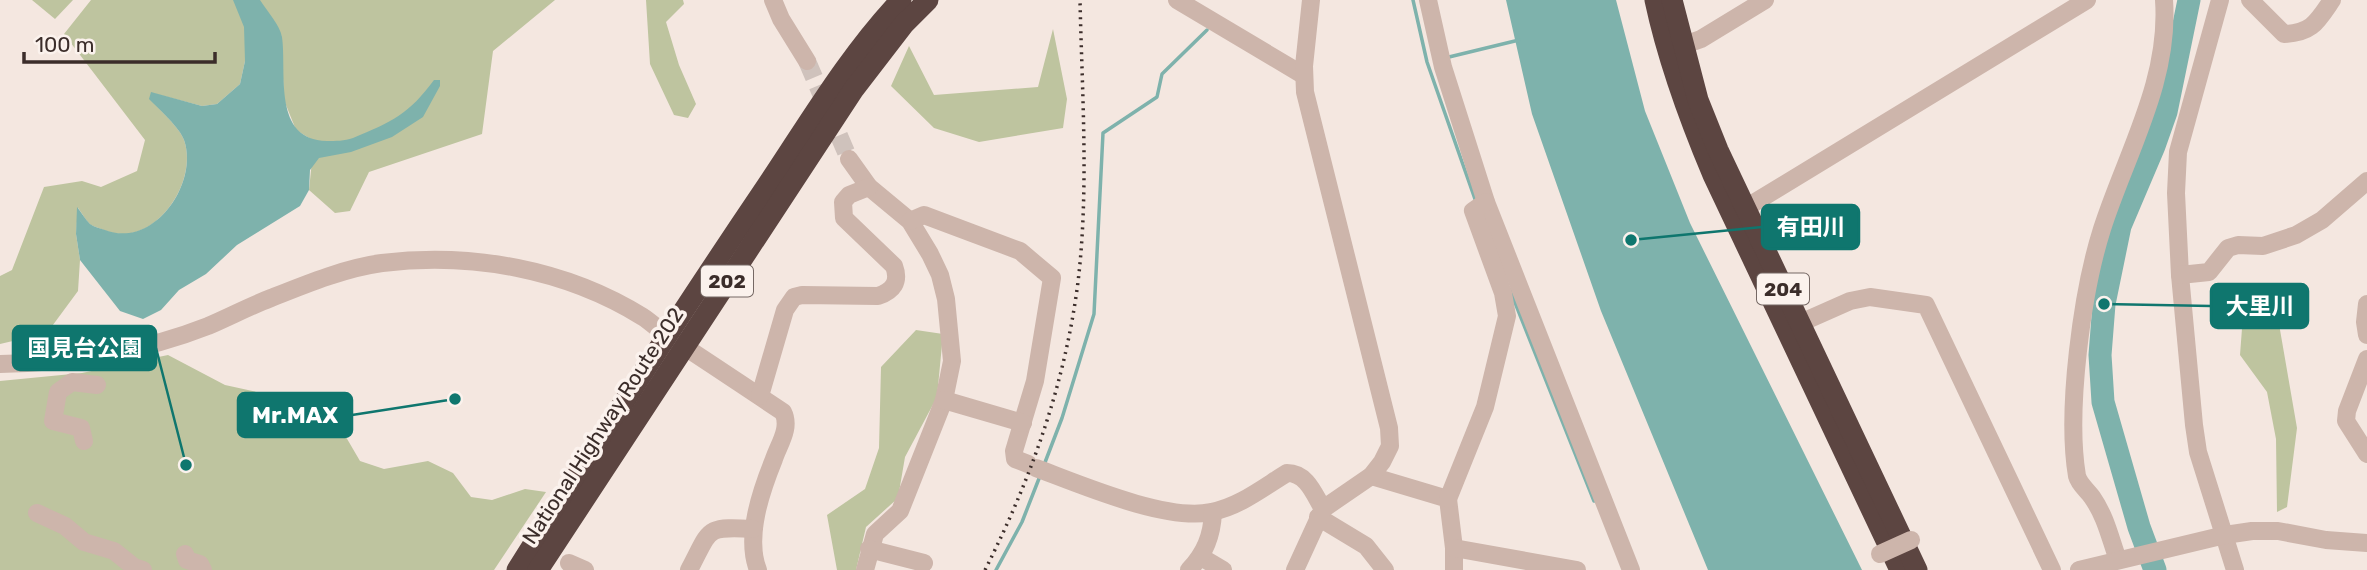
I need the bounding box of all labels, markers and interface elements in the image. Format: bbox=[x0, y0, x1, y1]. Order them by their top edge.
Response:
scale bar bbox=[24, 21, 215, 65]
text: 100 m bbox=[35, 32, 94, 57]
callout: 有田川 bbox=[1762, 205, 1859, 249]
text: 有田川 bbox=[1777, 213, 1846, 241]
road number: 202 bbox=[701, 266, 753, 296]
road number: 204 bbox=[1757, 274, 1809, 304]
callout: 大里川 bbox=[2211, 284, 2308, 328]
text: 大里川 bbox=[2226, 292, 2295, 320]
street label: National Highway Route 202 bbox=[517, 303, 688, 549]
callout: 国見台公園 bbox=[13, 326, 156, 370]
text: 国見台公園 bbox=[28, 334, 143, 362]
callout: Mr.MAX bbox=[238, 393, 352, 437]
text: Mr.MAX bbox=[252, 401, 338, 429]

